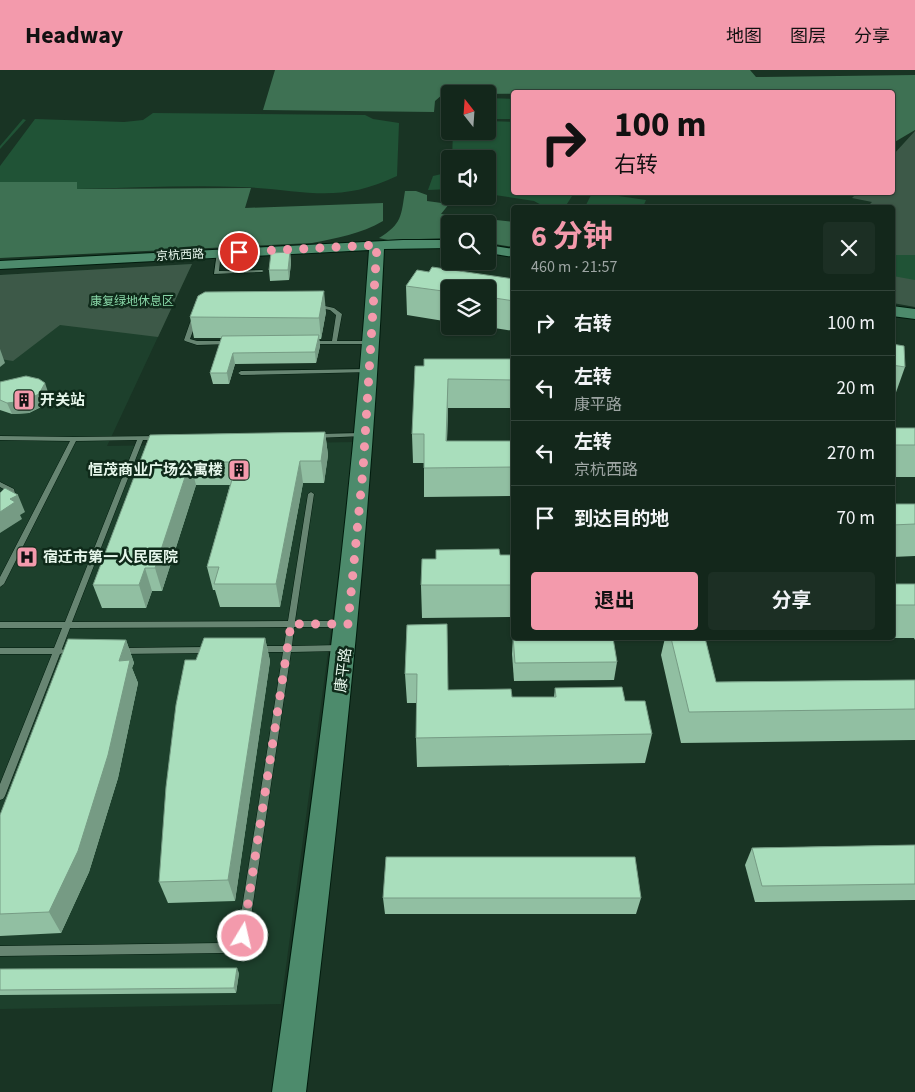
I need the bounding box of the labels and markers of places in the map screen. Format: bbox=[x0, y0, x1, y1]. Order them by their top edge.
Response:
pin bbox=[218, 231, 260, 273]
building icon: 开关站 bbox=[12, 388, 36, 412]
place label: 开关站 bbox=[40, 390, 85, 411]
building icon: 恒茂商业广场公寓楼 bbox=[227, 458, 251, 482]
place label: 恒茂商业广场公寓楼 bbox=[88, 460, 223, 481]
hospital icon: 宿迁市第一人民医院 bbox=[15, 545, 39, 569]
place label: 宿迁市第一人民医院 bbox=[43, 547, 178, 568]

